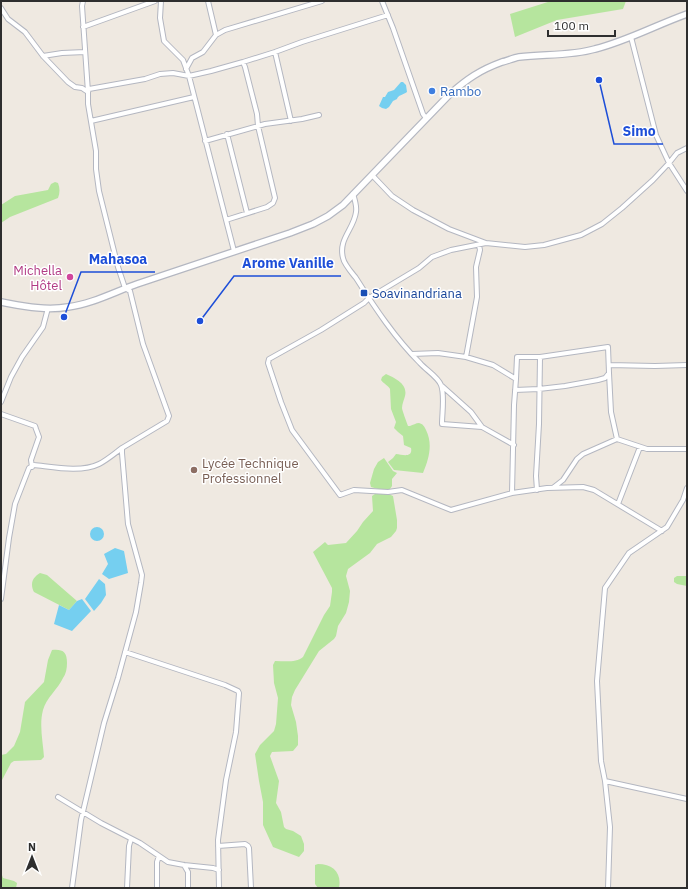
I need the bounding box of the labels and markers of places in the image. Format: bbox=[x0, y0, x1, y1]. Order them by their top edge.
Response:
place label: Rambo bbox=[440, 83, 481, 100]
marker: Rambo bbox=[427, 86, 437, 96]
callout: Simo bbox=[614, 118, 663, 144]
callout: Mahasoa bbox=[81, 246, 155, 272]
callout: Arome Vanille bbox=[234, 250, 341, 276]
place label: Michella Hôtel bbox=[13, 262, 62, 294]
marker: Michella Hôtel bbox=[65, 272, 75, 282]
place label: Soavinandriana bbox=[372, 285, 462, 302]
marker: Soavinandriana bbox=[359, 288, 369, 298]
place label: Lycée Technique Professionnel bbox=[202, 455, 299, 487]
marker: Lycée Technique Professionnel bbox=[189, 465, 199, 475]

